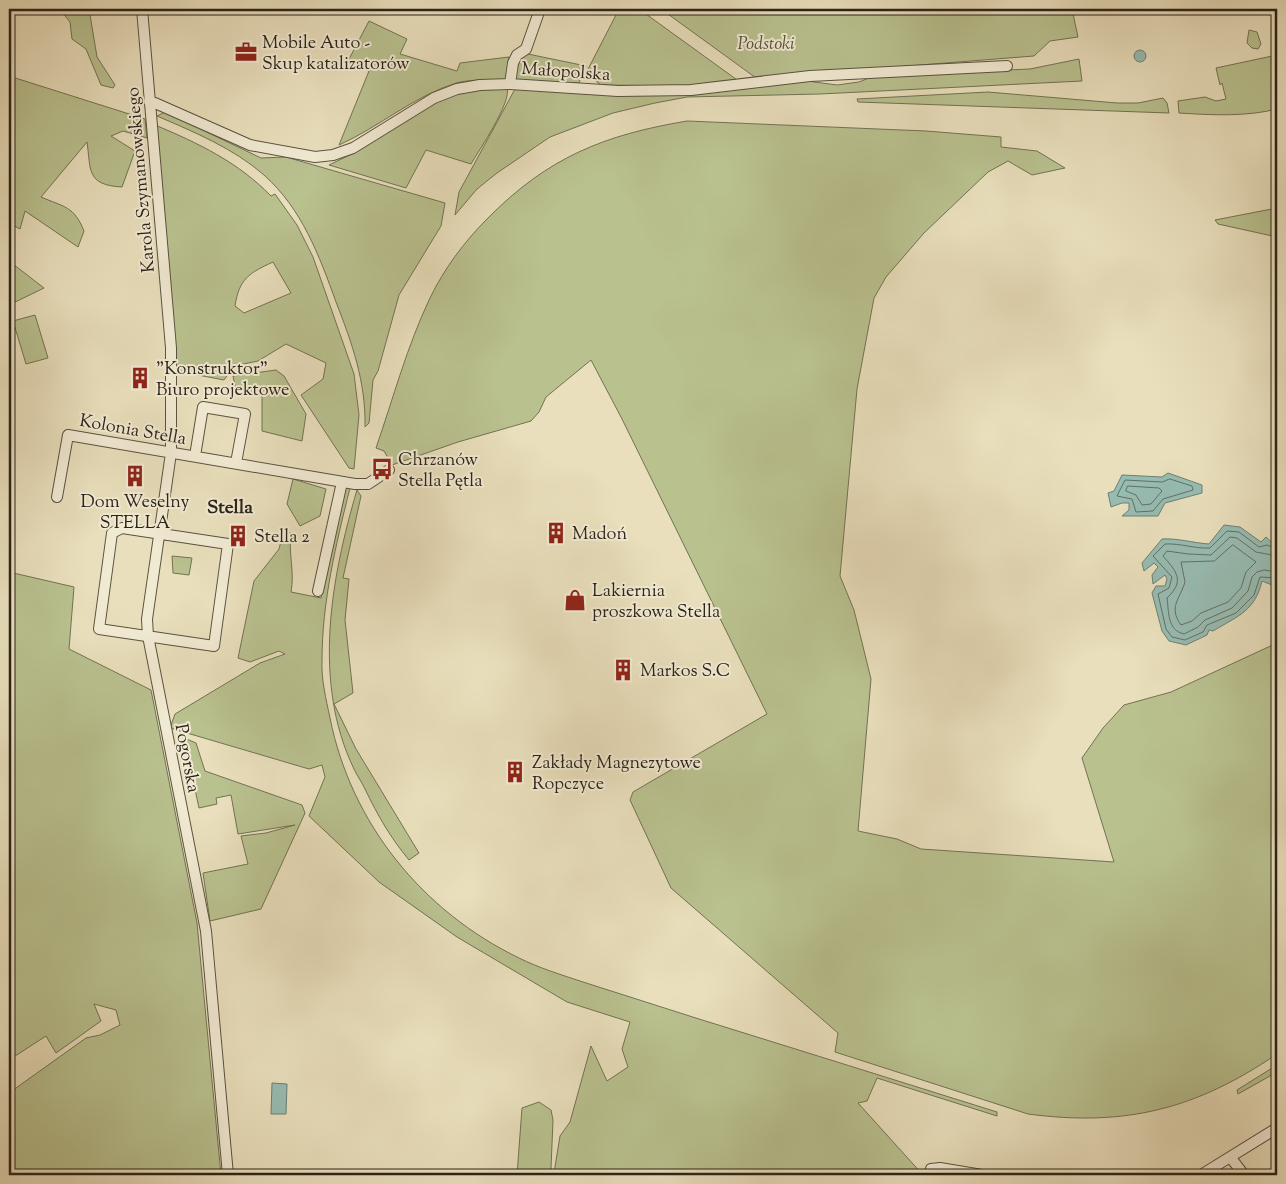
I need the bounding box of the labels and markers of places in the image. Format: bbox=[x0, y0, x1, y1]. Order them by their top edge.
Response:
place label: Mobile Auto - Skup katalizatorów bbox=[262, 31, 410, 78]
office icon: Mobile Auto - Skup katalizatorów bbox=[233, 39, 259, 65]
place label: "Konstruktor" Biuro projektowe bbox=[156, 357, 289, 404]
building icon: "Konstruktor" Biuro projektowe bbox=[127, 365, 153, 391]
place label: Chrzanów Stella Pętla bbox=[398, 448, 483, 495]
bus stop icon: Chrzanów Stella Pętla bbox=[369, 456, 395, 482]
building icon: Dom Weselny STELLA bbox=[122, 463, 148, 489]
place label: Dom Weselny STELLA bbox=[81, 490, 189, 537]
building icon: Madoń bbox=[543, 520, 569, 546]
place label: Madoń bbox=[572, 522, 627, 548]
building icon: Stella 2 bbox=[225, 523, 251, 549]
place label: Stella 2 bbox=[254, 525, 310, 551]
place label: Lakiernia proszkowa Stella bbox=[592, 579, 720, 626]
shop icon: Lakiernia proszkowa Stella bbox=[562, 587, 588, 613]
building icon: Markos S.C bbox=[610, 657, 636, 683]
place label: Markos S.C bbox=[640, 659, 730, 685]
place label: Zakłady Magnezytowe Ropczyce bbox=[532, 751, 701, 798]
building icon: Zakłady Magnezytowe Ropczyce bbox=[502, 759, 528, 785]

